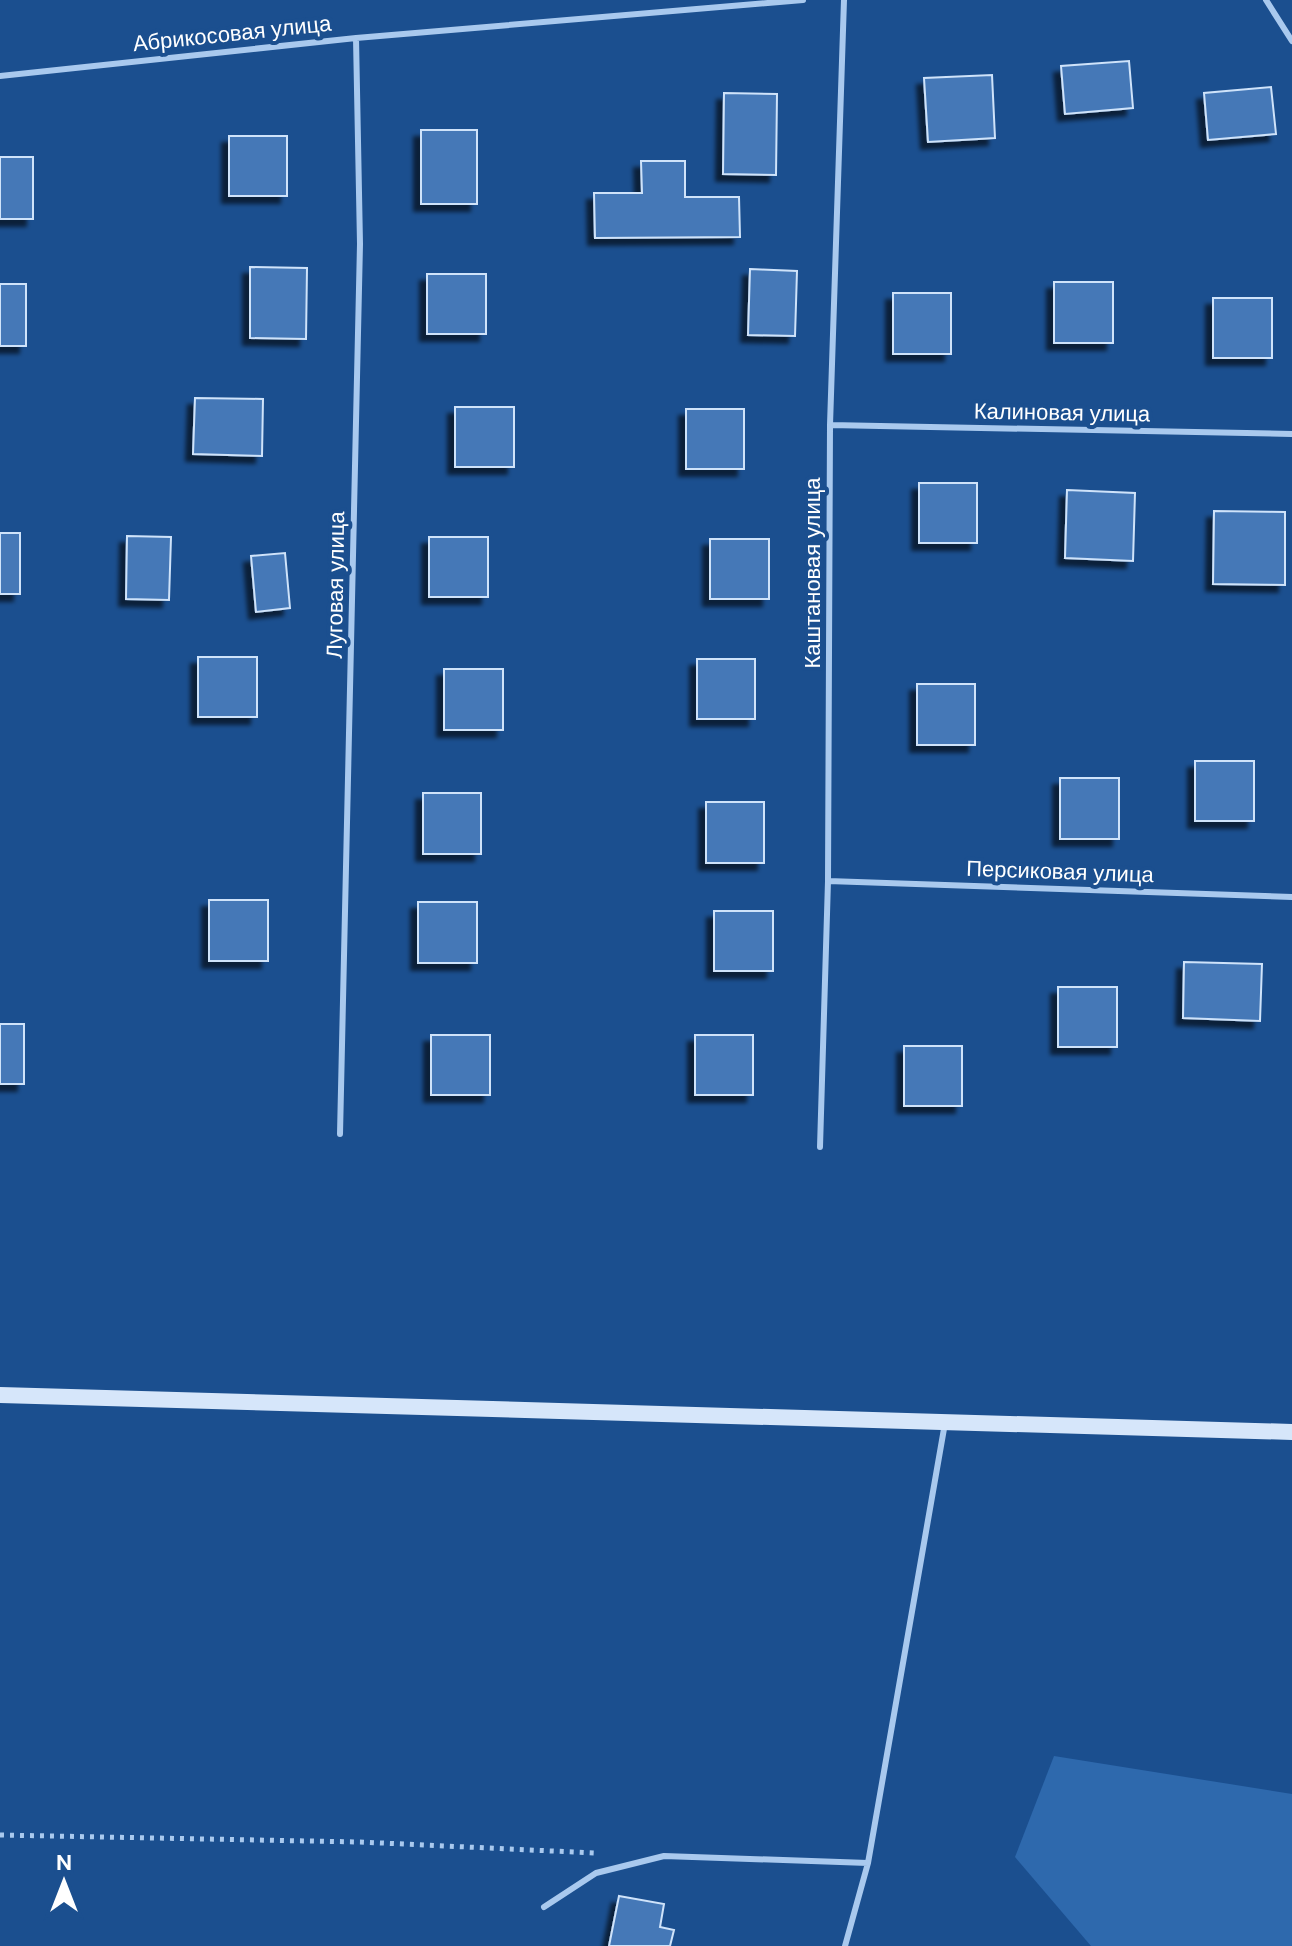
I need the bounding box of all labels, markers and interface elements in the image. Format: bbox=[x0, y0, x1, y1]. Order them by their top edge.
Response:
street label: Абрикосовая улица bbox=[131, 9, 333, 58]
street label: Калиновая улица bbox=[974, 396, 1151, 429]
street label: Каштановая улица bbox=[798, 477, 827, 669]
street label: Луговая улица bbox=[320, 510, 351, 659]
street label: Персиковая улица bbox=[966, 854, 1155, 889]
north arrow bbox=[24, 1842, 104, 1922]
text: N bbox=[56, 1848, 72, 1877]

